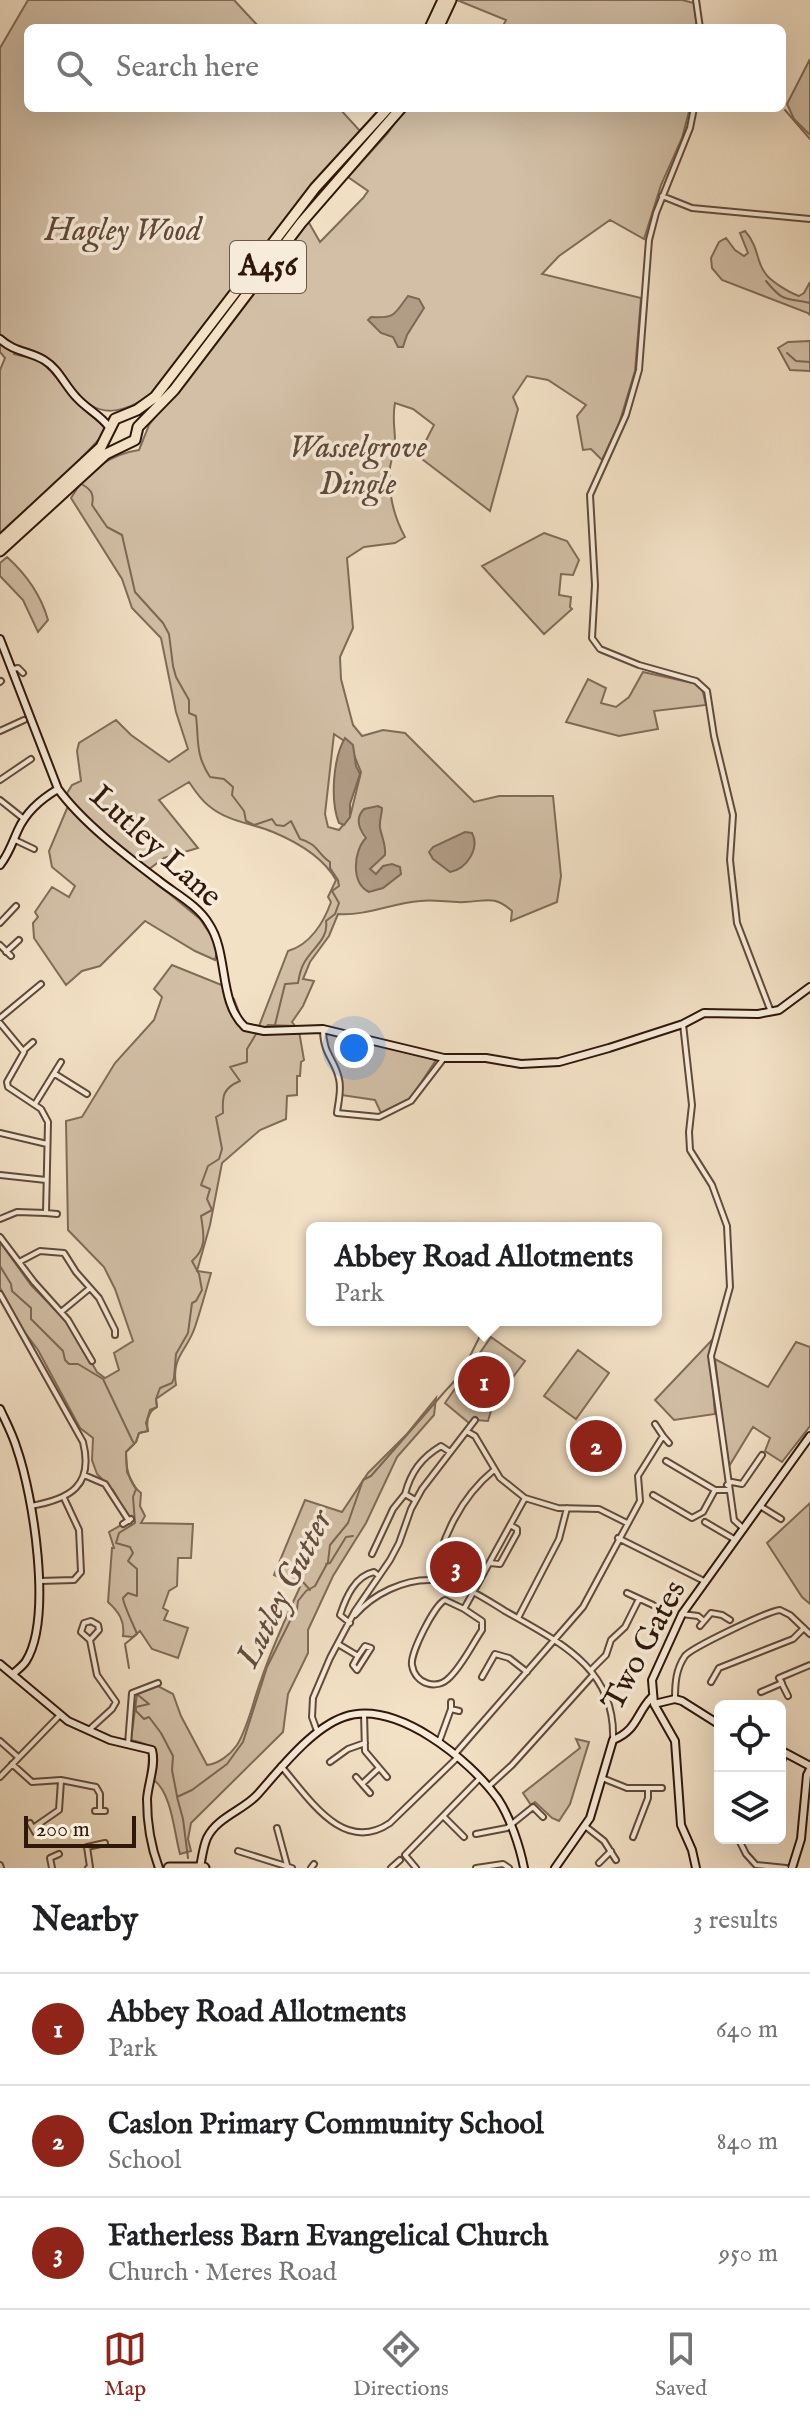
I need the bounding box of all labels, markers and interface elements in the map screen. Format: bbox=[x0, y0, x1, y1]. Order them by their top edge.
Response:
search box bbox=[24, 24, 786, 112]
icon: search bbox=[52, 46, 96, 90]
text: Search here bbox=[116, 49, 259, 87]
park label: Hagley Wood bbox=[44, 211, 203, 252]
road number: A456 bbox=[230, 241, 306, 293]
park label: Wasselgrove Dingle bbox=[289, 428, 427, 506]
street label: Lutley Lane bbox=[80, 777, 230, 917]
your location bbox=[334, 1028, 374, 1068]
popup bbox=[306, 1222, 662, 1326]
text: Abbey Road Allotments bbox=[335, 1239, 633, 1277]
text: Park bbox=[335, 1277, 384, 1310]
pin: 1 bbox=[458, 1352, 510, 1412]
pin: 2 bbox=[570, 1416, 622, 1476]
water label: Lutley Gutter bbox=[226, 1502, 344, 1676]
pin: 3 bbox=[430, 1537, 482, 1597]
street label: Two Gates bbox=[594, 1574, 696, 1718]
map controls bbox=[714, 1700, 786, 1844]
button: locate bbox=[714, 1700, 786, 1772]
button: layers bbox=[714, 1772, 786, 1844]
scale bar bbox=[24, 1812, 136, 1848]
text: 200 m bbox=[36, 1816, 90, 1844]
text: Nearby bbox=[32, 1899, 138, 1942]
text: 3 results bbox=[693, 1904, 778, 1937]
text: Abbey Road Allotments bbox=[108, 1994, 406, 2032]
text: 1 bbox=[53, 2013, 63, 2046]
text: 640 m bbox=[716, 2013, 778, 2046]
text: Park bbox=[108, 2032, 157, 2065]
text: Caslon Primary Community School bbox=[108, 2106, 544, 2144]
text: 2 bbox=[52, 2125, 64, 2158]
text: 840 m bbox=[717, 2125, 778, 2158]
text: School bbox=[108, 2144, 181, 2177]
text: Fatherless Barn Evangelical Church bbox=[108, 2218, 549, 2256]
text: 3 bbox=[53, 2237, 63, 2270]
text: 950 m bbox=[719, 2237, 778, 2270]
text: Church · Meres Road bbox=[108, 2256, 337, 2289]
tab: Map bbox=[103, 2327, 147, 2403]
tab: Directions bbox=[353, 2327, 449, 2403]
tab: Saved bbox=[655, 2327, 707, 2403]

